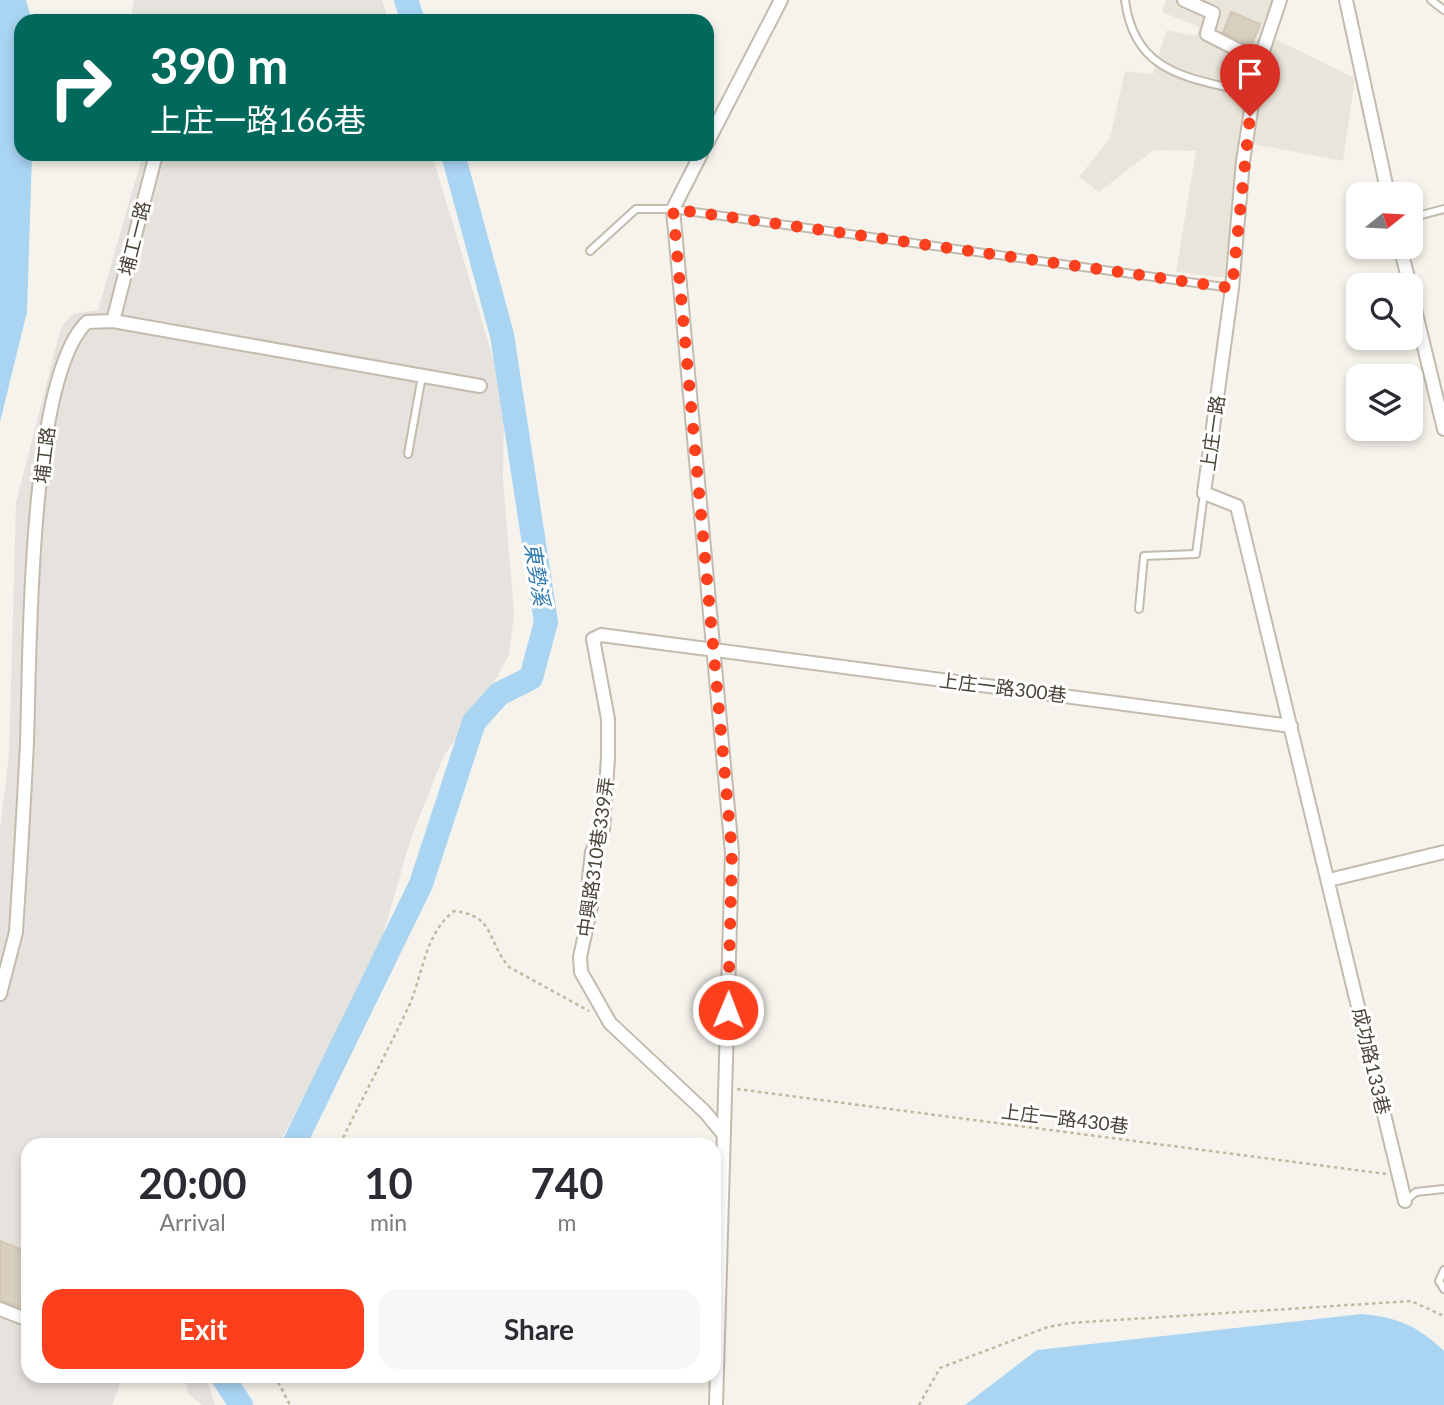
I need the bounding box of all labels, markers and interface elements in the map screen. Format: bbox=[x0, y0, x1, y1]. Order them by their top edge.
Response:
text: 390 m bbox=[150, 36, 288, 94]
icon: right bbox=[35, 42, 126, 133]
pin bbox=[1220, 44, 1280, 116]
icon: arrive bbox=[1231, 55, 1269, 93]
text: 上庄一路166巷 bbox=[150, 100, 366, 139]
north arrow bbox=[1346, 182, 1423, 259]
map controls bbox=[1346, 182, 1423, 441]
street label: 埔工一路 bbox=[114, 198, 154, 278]
button: search bbox=[1346, 273, 1423, 350]
button: layers bbox=[1346, 364, 1423, 441]
street label: 上庄一路 bbox=[1195, 394, 1229, 472]
street label: 埔工路 bbox=[29, 425, 59, 485]
water label: 東勢溪 bbox=[521, 541, 556, 610]
street label: 上庄一路300巷 bbox=[938, 668, 1068, 706]
street label: 中興路310巷339弄 bbox=[572, 776, 618, 938]
position arrow bbox=[691, 973, 765, 1047]
street label: 成功路133巷 bbox=[1349, 1005, 1395, 1117]
street label: 上庄一路430巷 bbox=[1000, 1099, 1130, 1137]
text: 20:00 bbox=[138, 1158, 247, 1208]
text: 10 bbox=[364, 1158, 413, 1208]
text: 740 bbox=[530, 1158, 604, 1208]
text: Arrival bbox=[159, 1208, 226, 1236]
text: min bbox=[370, 1208, 407, 1236]
text: m bbox=[557, 1208, 576, 1236]
button: Exit bbox=[42, 1289, 364, 1369]
button: Share bbox=[378, 1289, 700, 1369]

